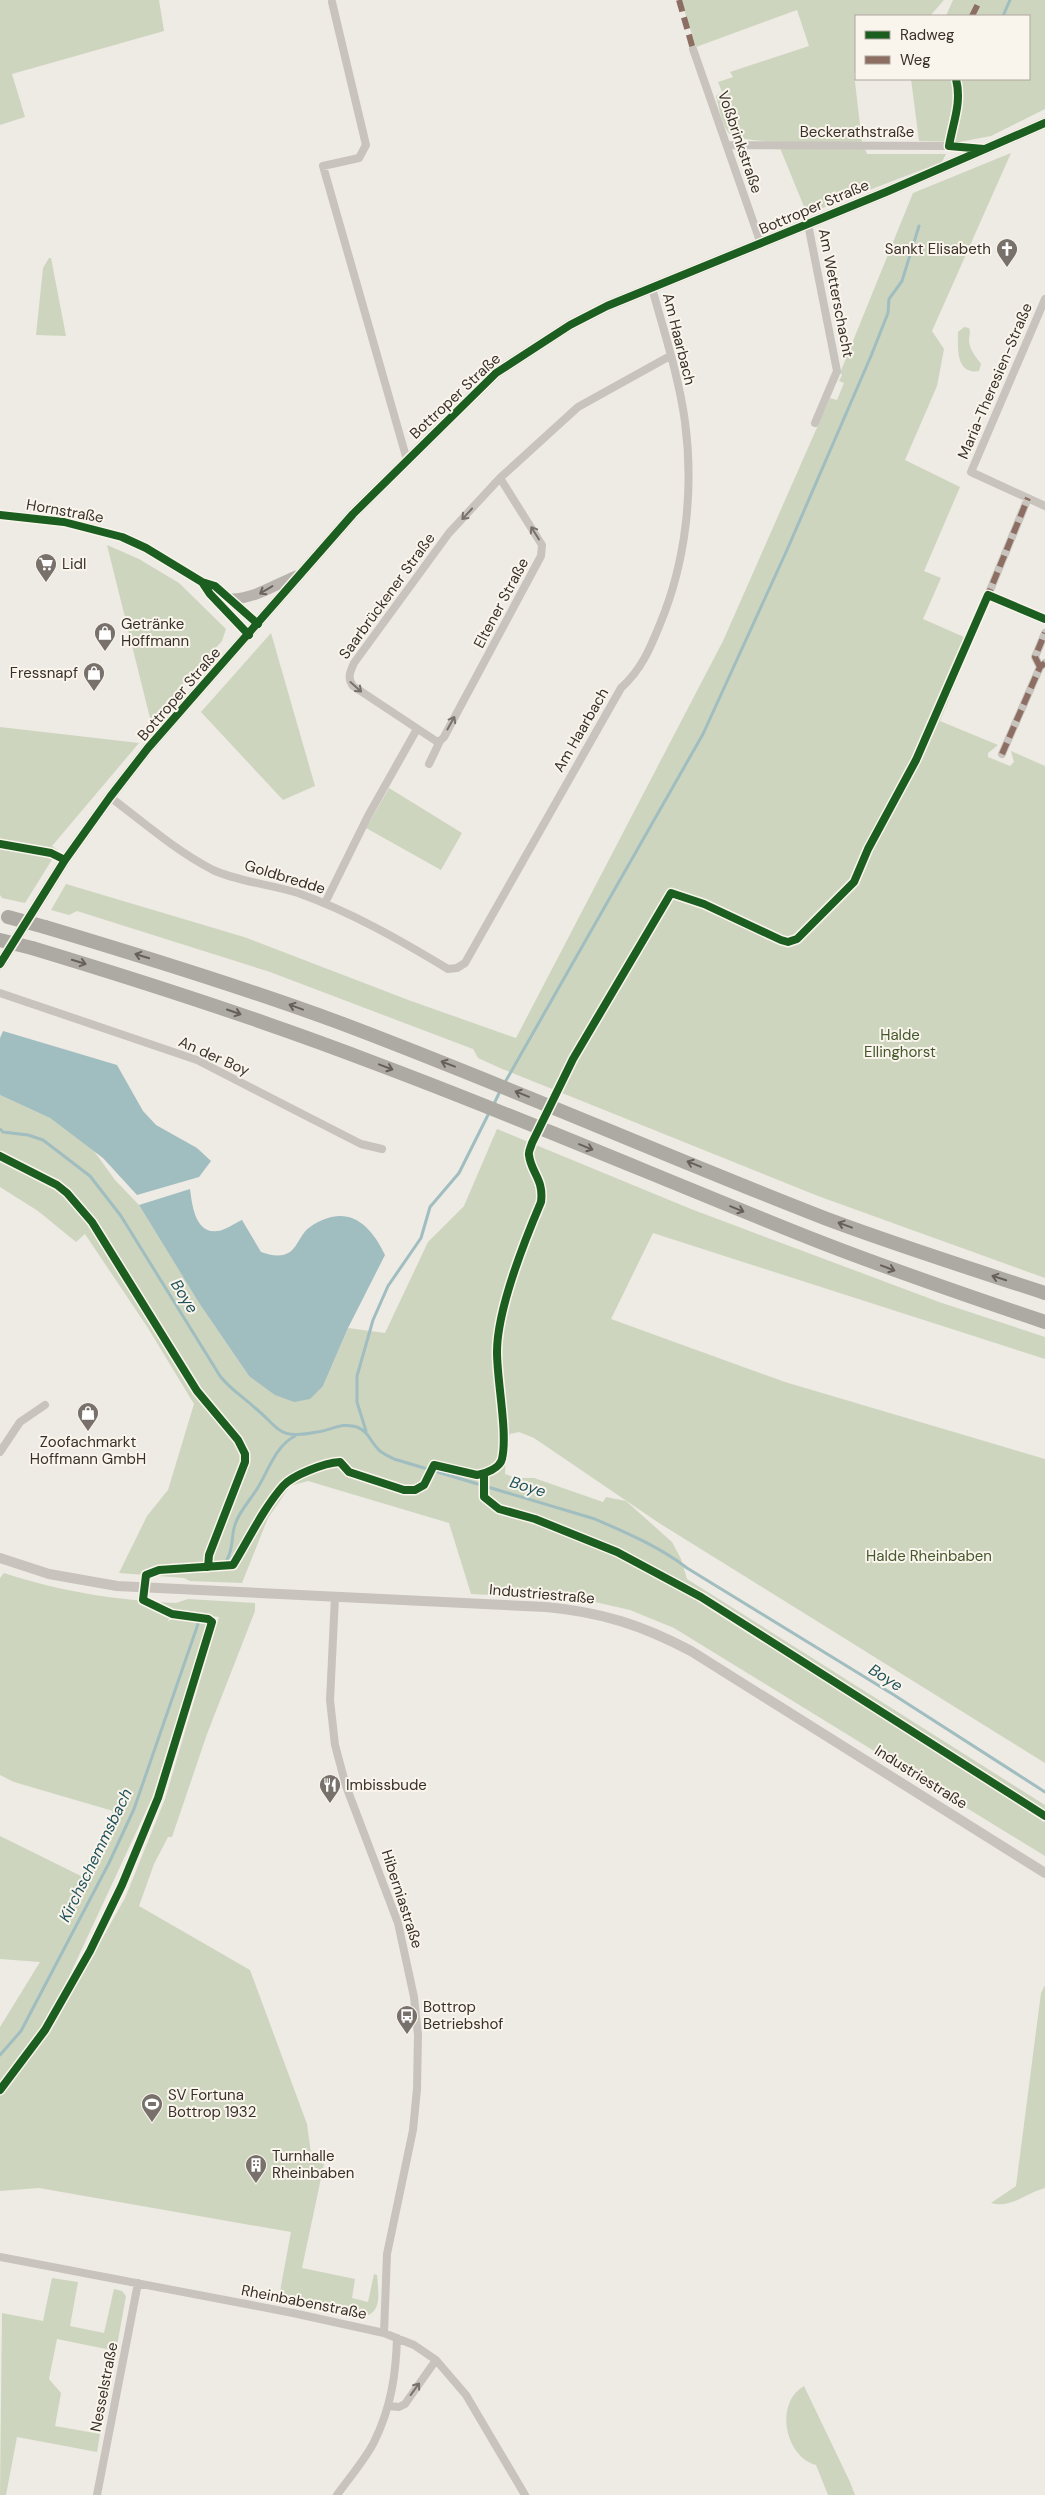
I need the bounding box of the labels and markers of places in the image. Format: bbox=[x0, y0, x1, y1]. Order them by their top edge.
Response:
church icon: Sankt Elisabeth bbox=[995, 237, 1019, 268]
place label: Sankt Elisabeth bbox=[885, 239, 991, 259]
supermarket icon: Lidl bbox=[34, 552, 58, 583]
place label: Lidl bbox=[62, 554, 86, 574]
place label: Getränke Hoffmann bbox=[121, 614, 189, 651]
shop icon: Getränke Hoffmann bbox=[93, 621, 117, 652]
shop icon: Fressnapf bbox=[82, 661, 106, 692]
place label: Fressnapf bbox=[10, 663, 78, 683]
shop icon: Zoofachmarkt Hoffmann GmbH bbox=[76, 1401, 100, 1432]
place label: Zoofachmarkt Hoffmann GmbH bbox=[30, 1432, 146, 1469]
restaurant icon: Imbissbude bbox=[318, 1773, 342, 1804]
place label: Imbissbude bbox=[346, 1775, 427, 1795]
place label: Bottrop Betriebshof bbox=[423, 1997, 503, 2034]
bus stop icon: Bottrop Betriebshof bbox=[395, 2004, 419, 2035]
place label: SV Fortuna Bottrop 1932 bbox=[168, 2085, 256, 2122]
sports icon: SV Fortuna Bottrop 1932 bbox=[140, 2092, 164, 2123]
place label: Turnhalle Rheinbaben bbox=[272, 2146, 354, 2183]
building icon: Turnhalle Rheinbaben bbox=[244, 2153, 268, 2184]

